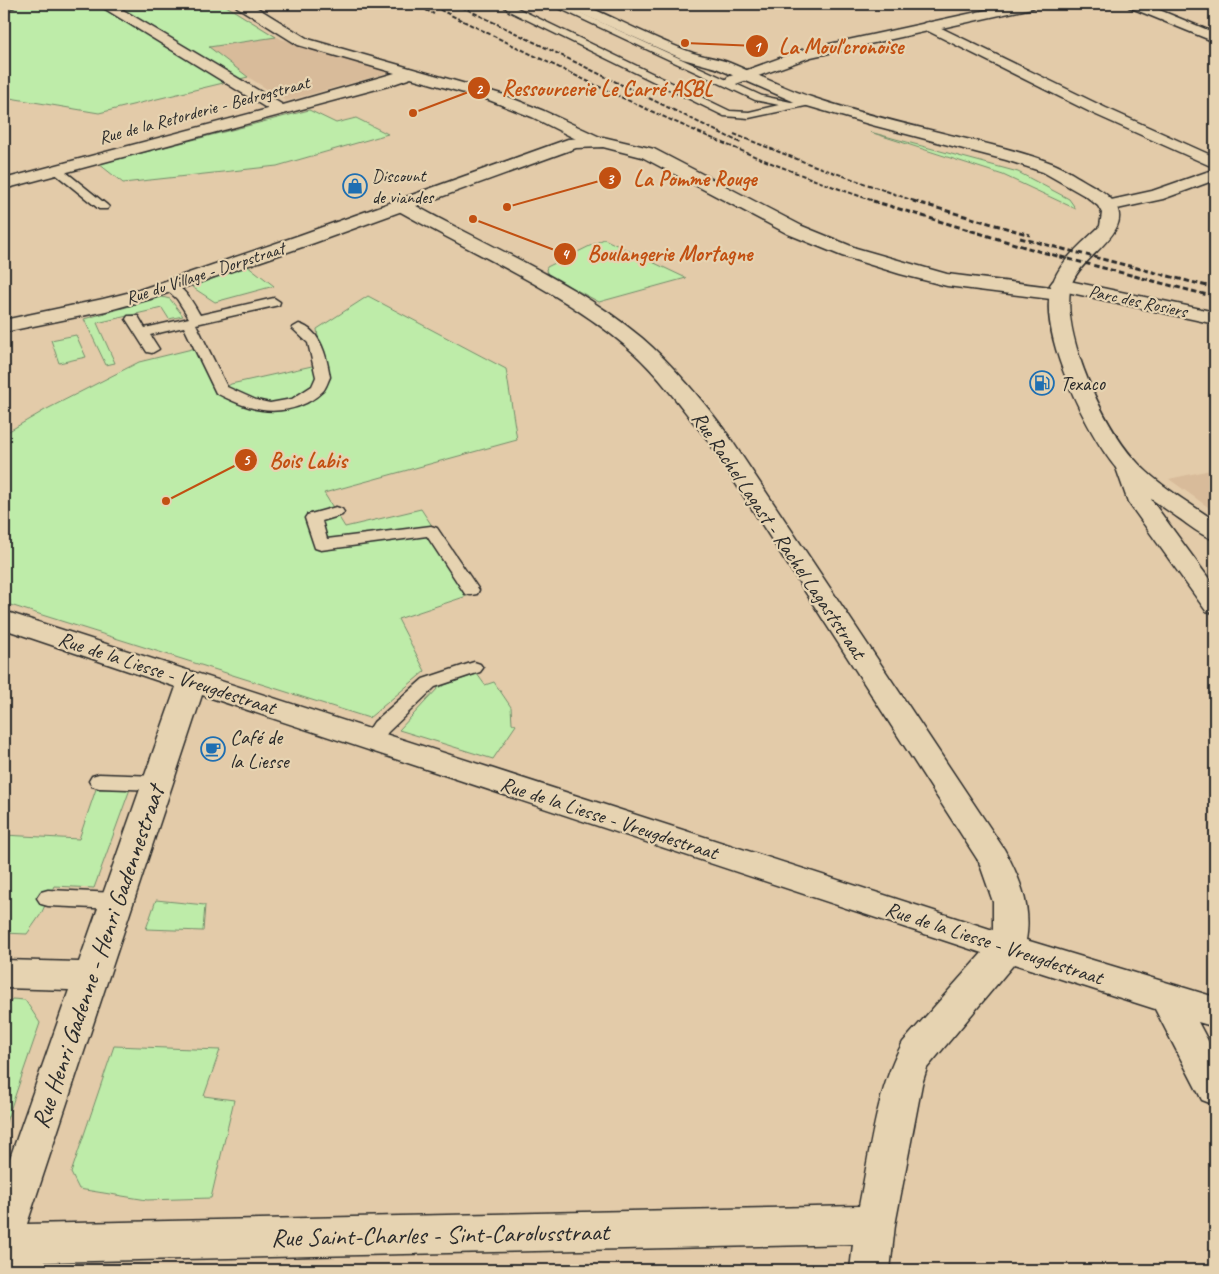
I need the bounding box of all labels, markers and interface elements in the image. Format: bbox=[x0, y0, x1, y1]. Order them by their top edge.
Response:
callout: La Moul'cronoise bbox=[744, 28, 914, 65]
text: La Moul'cronoise bbox=[779, 33, 906, 61]
text: 1 bbox=[754, 38, 763, 57]
callout: Ressourcerie Le Carré ASBL bbox=[467, 70, 723, 107]
street label: Rue de la Retorderie - Bedrogstraat bbox=[96, 71, 314, 149]
text: Ressourcerie Le Carré ASBL bbox=[502, 75, 714, 103]
text: 2 bbox=[476, 80, 484, 99]
callout: La Pomme Rouge bbox=[598, 160, 767, 197]
place label: Discount de viandes bbox=[372, 165, 435, 208]
text: La Pomme Rouge bbox=[633, 165, 758, 193]
text: 3 bbox=[607, 170, 615, 189]
shop icon: Discount de viandes bbox=[342, 173, 368, 199]
callout: Boulangerie Mortagne bbox=[552, 235, 762, 272]
street label: Rue du Village - Dorpstraat bbox=[123, 236, 290, 309]
text: Boulangerie Mortagne bbox=[588, 240, 754, 268]
text: 4 bbox=[562, 245, 571, 264]
street label: Parc des Rosiers bbox=[1087, 280, 1191, 323]
fuel station icon: Texaco bbox=[1029, 370, 1055, 396]
place label: Texaco bbox=[1060, 370, 1107, 396]
street label: Rue Rachel Lagast - Rachel Lagaststraat bbox=[686, 406, 873, 665]
callout: Bois Labis bbox=[234, 441, 357, 478]
text: Bois Labis bbox=[269, 447, 349, 475]
text: 5 bbox=[243, 451, 251, 470]
street label: Rue de la Liesse - Vreugdestraat bbox=[55, 626, 281, 721]
place label: Café de la Liesse bbox=[230, 724, 291, 774]
cafe icon: Café de la Liesse bbox=[200, 736, 226, 762]
street label: Rue de la Liesse - Vreugdestraat bbox=[497, 771, 723, 866]
street label: Rue Henri Gadenne - Henri Gadennestraat bbox=[24, 778, 173, 1133]
street label: Rue de la Liesse - Vreugdestraat bbox=[882, 896, 1108, 991]
street label: Rue Saint-Charles - Sint-Carolusstraat bbox=[271, 1216, 612, 1254]

